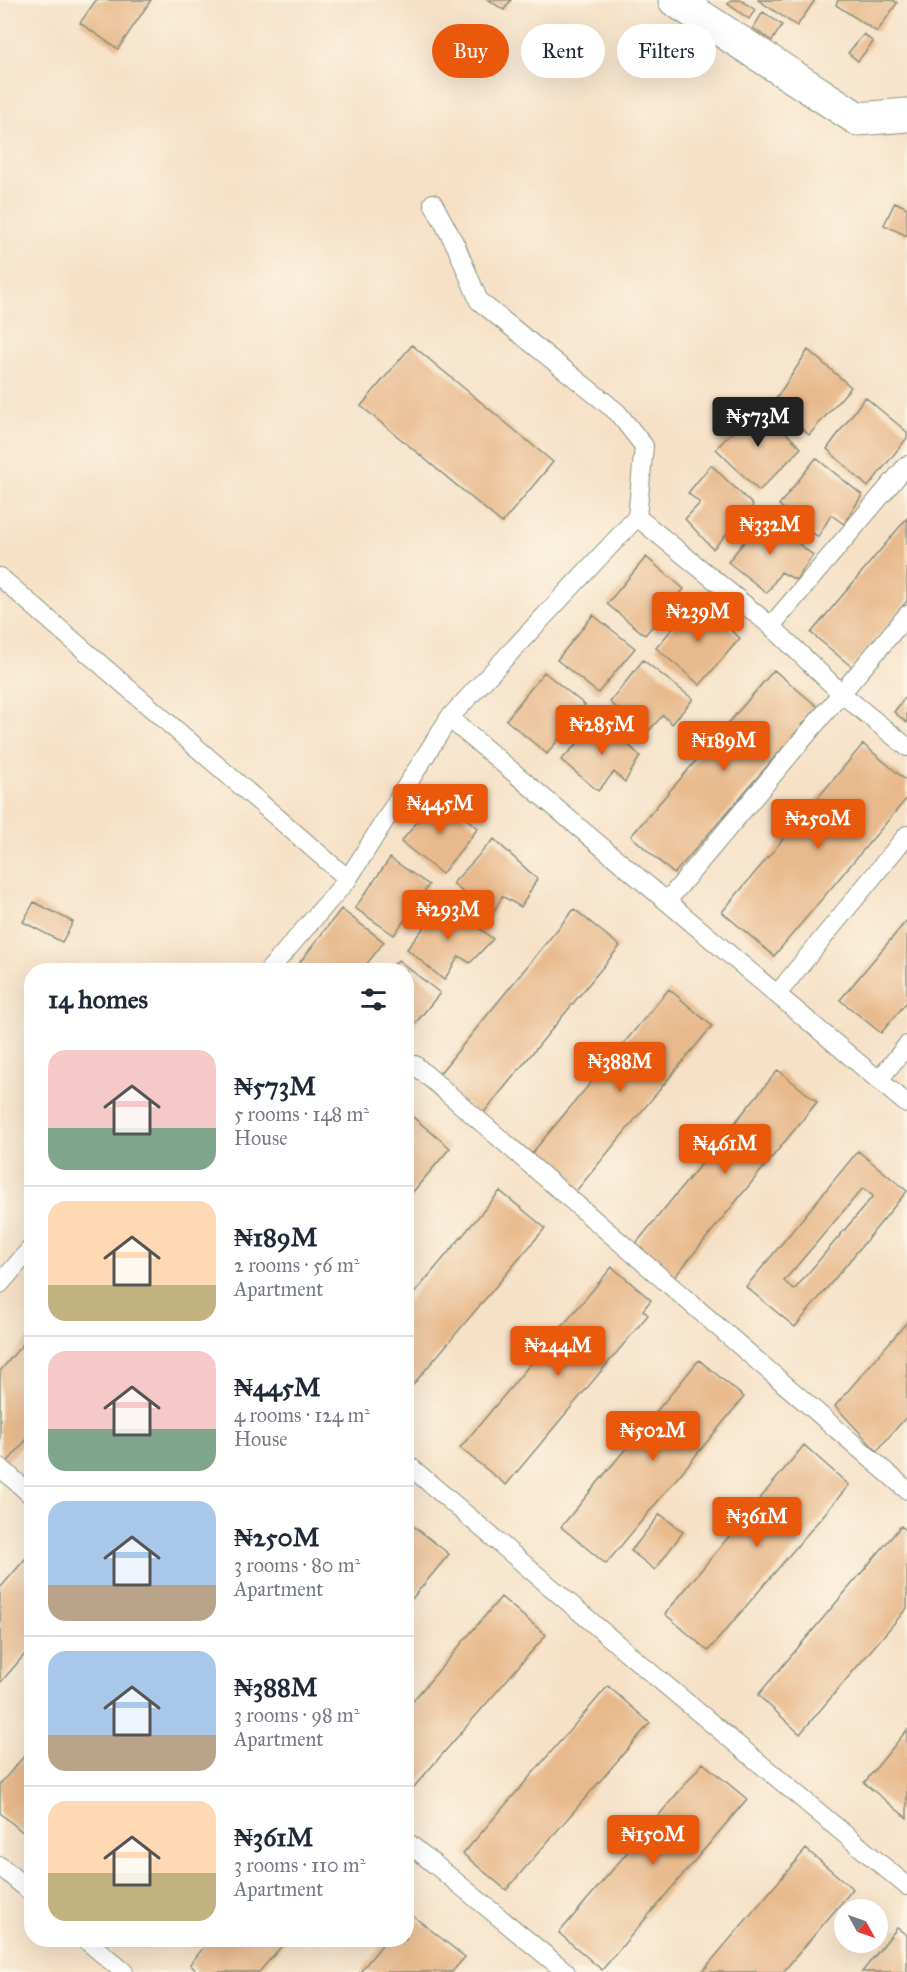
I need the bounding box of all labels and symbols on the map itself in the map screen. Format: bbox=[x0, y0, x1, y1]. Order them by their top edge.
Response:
pin: ₦573M bbox=[716, 397, 800, 448]
pin: ₦332M bbox=[728, 505, 812, 556]
pin: ₦239M bbox=[656, 592, 740, 643]
pin: ₦285M bbox=[560, 705, 644, 756]
pin: ₦189M bbox=[682, 721, 766, 772]
pin: ₦445M bbox=[398, 784, 482, 835]
pin: ₦250M bbox=[776, 799, 860, 850]
pin: ₦293M bbox=[406, 890, 490, 941]
pin: ₦388M bbox=[578, 1042, 662, 1093]
pin: ₦461M bbox=[683, 1124, 767, 1175]
pin: ₦244M bbox=[516, 1326, 600, 1377]
pin: ₦502M bbox=[611, 1411, 695, 1462]
pin: ₦361M bbox=[715, 1497, 799, 1548]
pin: ₦150M bbox=[611, 1815, 695, 1866]
north arrow bbox=[834, 1899, 888, 1953]

